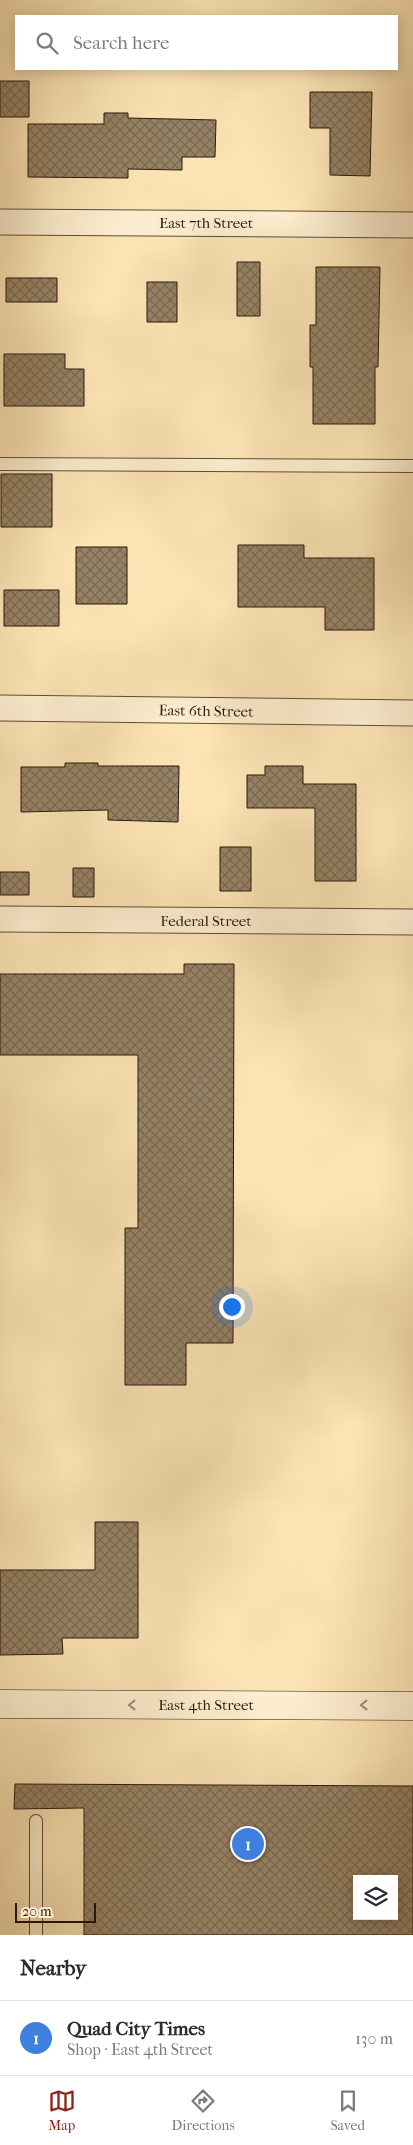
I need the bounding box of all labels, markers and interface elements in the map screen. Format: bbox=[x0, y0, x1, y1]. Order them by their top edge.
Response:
search box bbox=[15, 15, 398, 70]
icon: search bbox=[33, 29, 61, 57]
text: Search here bbox=[73, 32, 169, 54]
street label: East 7th Street bbox=[159, 214, 254, 232]
street label: East 6th Street bbox=[158, 701, 254, 721]
street label: Federal Street bbox=[160, 912, 252, 930]
your location bbox=[219, 1294, 245, 1320]
street label: East 4th Street bbox=[158, 1696, 254, 1714]
one-way arrow bbox=[128, 1700, 136, 1710]
one-way arrow bbox=[360, 1700, 368, 1710]
pin: 1 bbox=[232, 1825, 264, 1863]
map controls bbox=[353, 1875, 398, 1920]
button: layers bbox=[353, 1875, 398, 1920]
scale bar bbox=[15, 1900, 96, 1923]
text: 20 m bbox=[22, 1903, 52, 1920]
text: Nearby bbox=[20, 1956, 86, 1980]
text: Quad City Times bbox=[67, 2018, 205, 2040]
text: 1 bbox=[33, 2029, 39, 2048]
text: 130 m bbox=[355, 2029, 393, 2048]
text: Shop · East 4th Street bbox=[67, 2040, 213, 2059]
tab: Map bbox=[48, 2087, 76, 2134]
tab: Directions bbox=[172, 2087, 235, 2134]
tab: Saved bbox=[330, 2087, 365, 2134]

